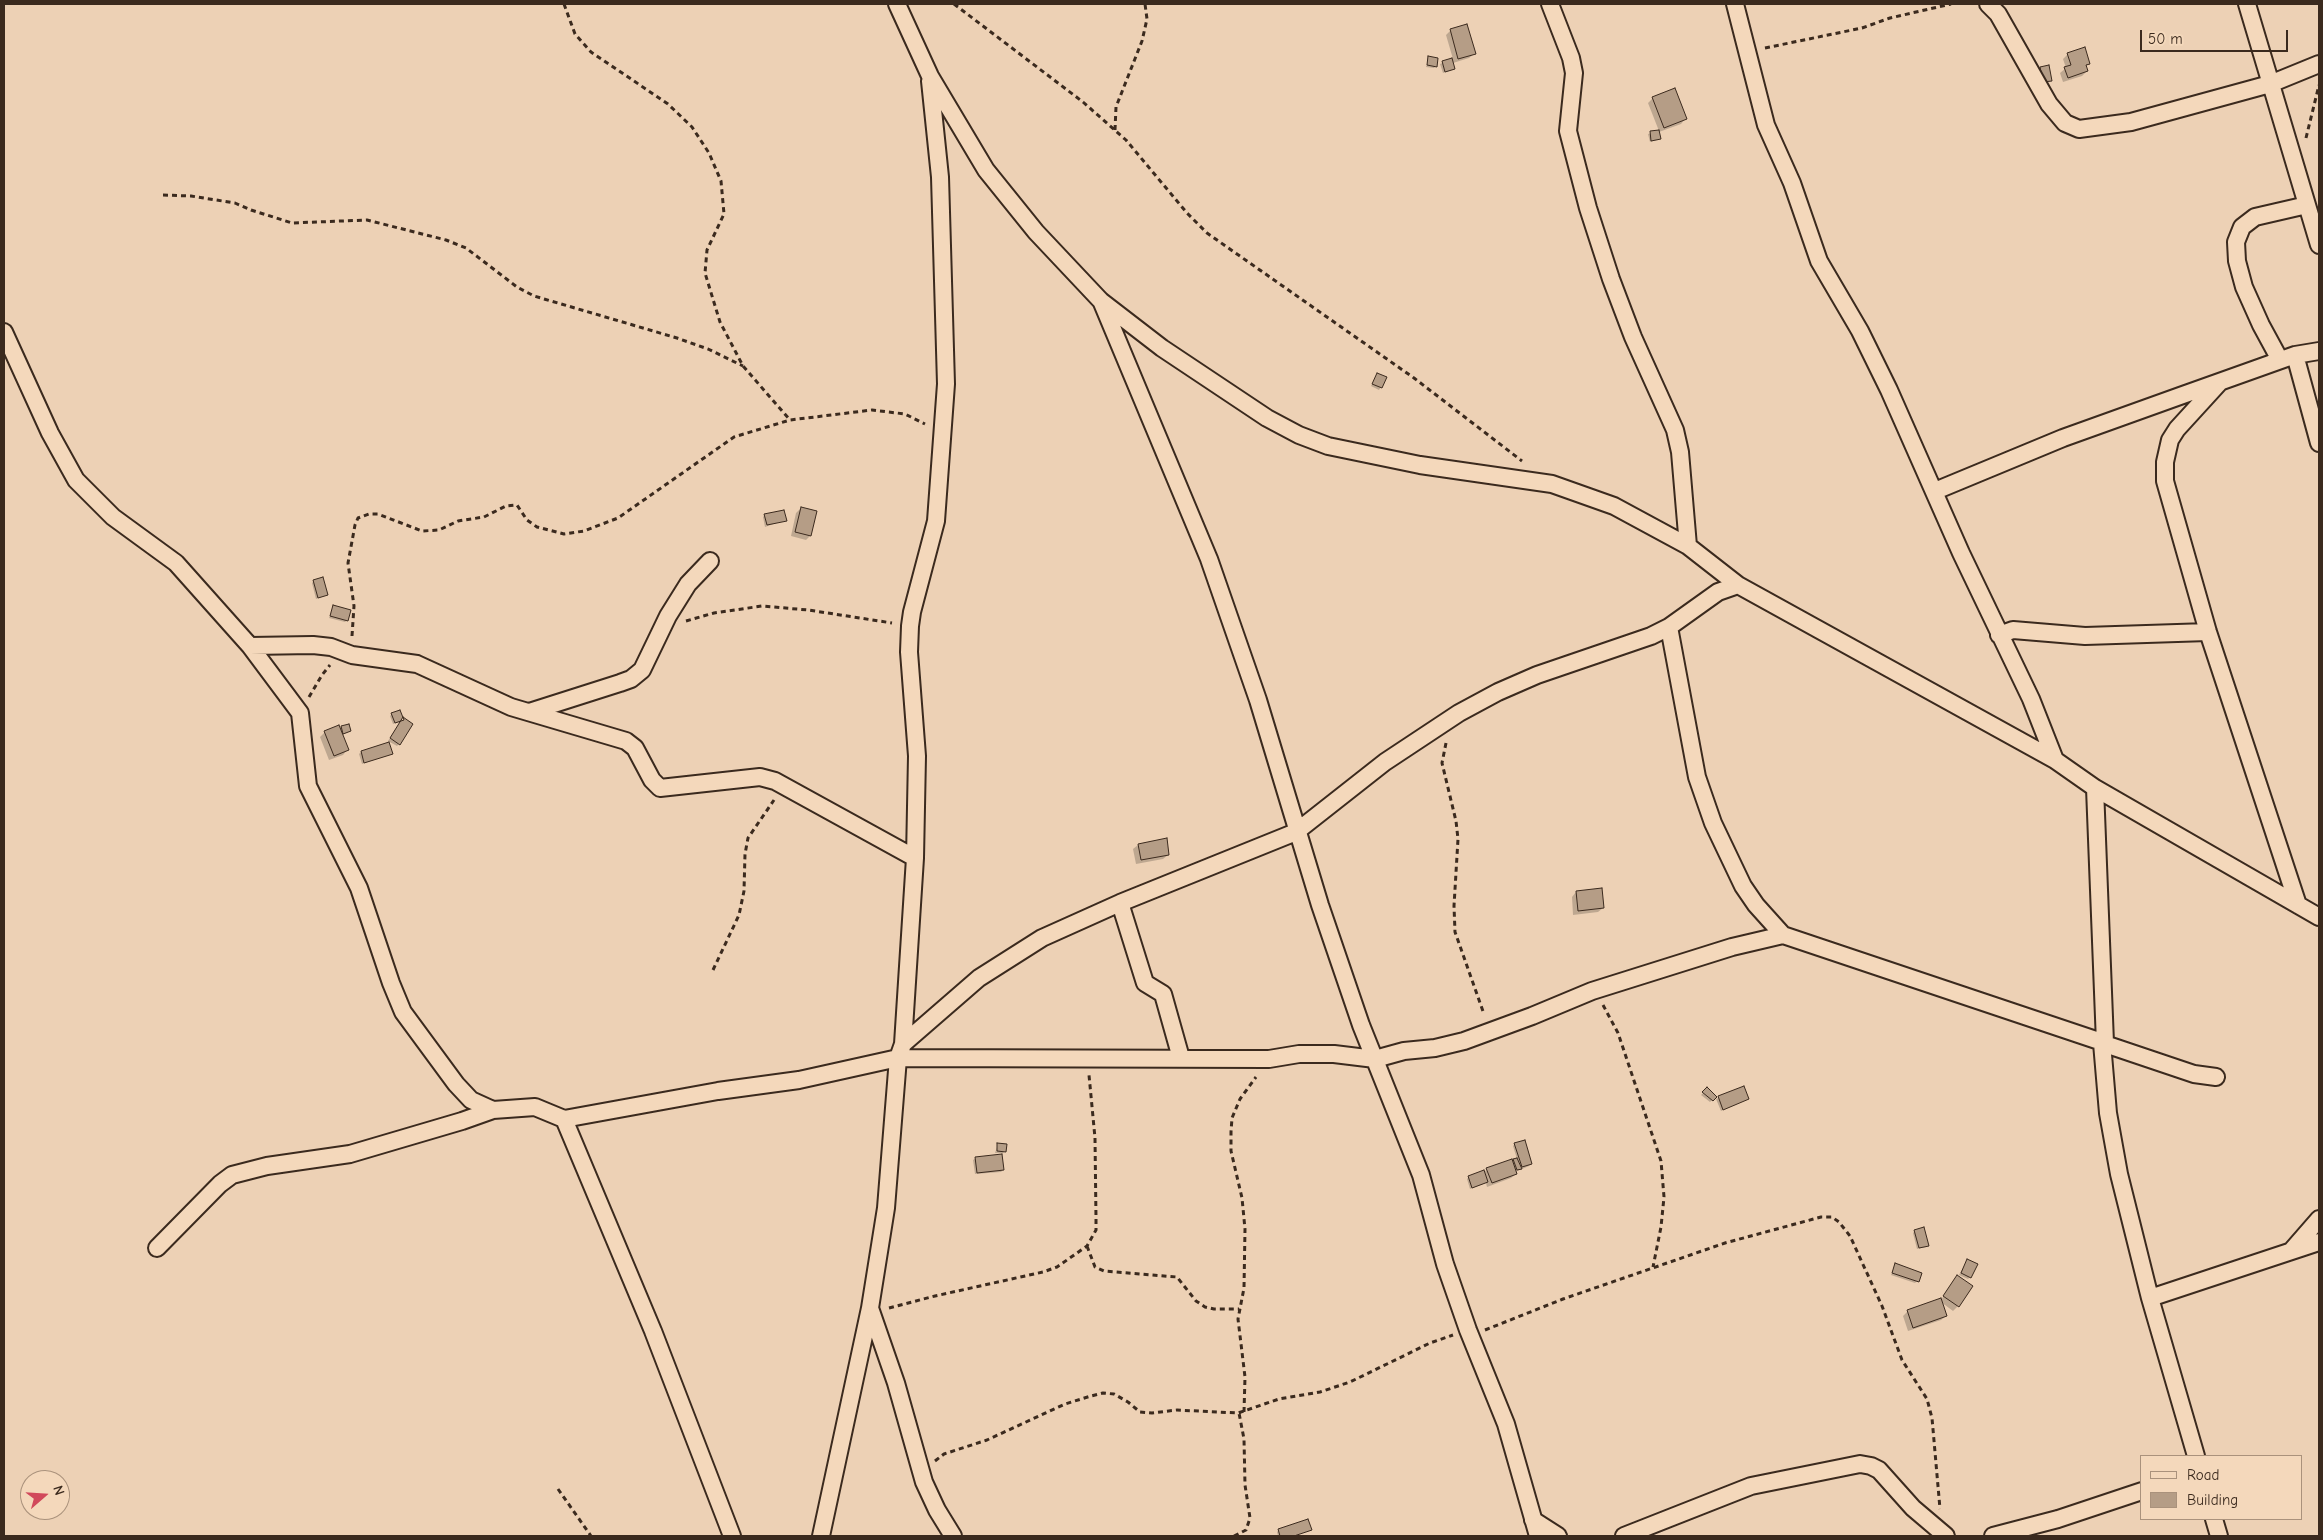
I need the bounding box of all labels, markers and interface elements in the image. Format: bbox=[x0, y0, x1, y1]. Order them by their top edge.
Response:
scale bar bbox=[2143, 20, 2290, 52]
text: 50 m bbox=[2148, 30, 2183, 48]
legend bbox=[2140, 1455, 2303, 1520]
text: Road bbox=[2187, 1466, 2219, 1484]
north arrow bbox=[20, 1470, 70, 1520]
text: N bbox=[49, 1483, 68, 1497]
text: Building bbox=[2187, 1491, 2238, 1509]

